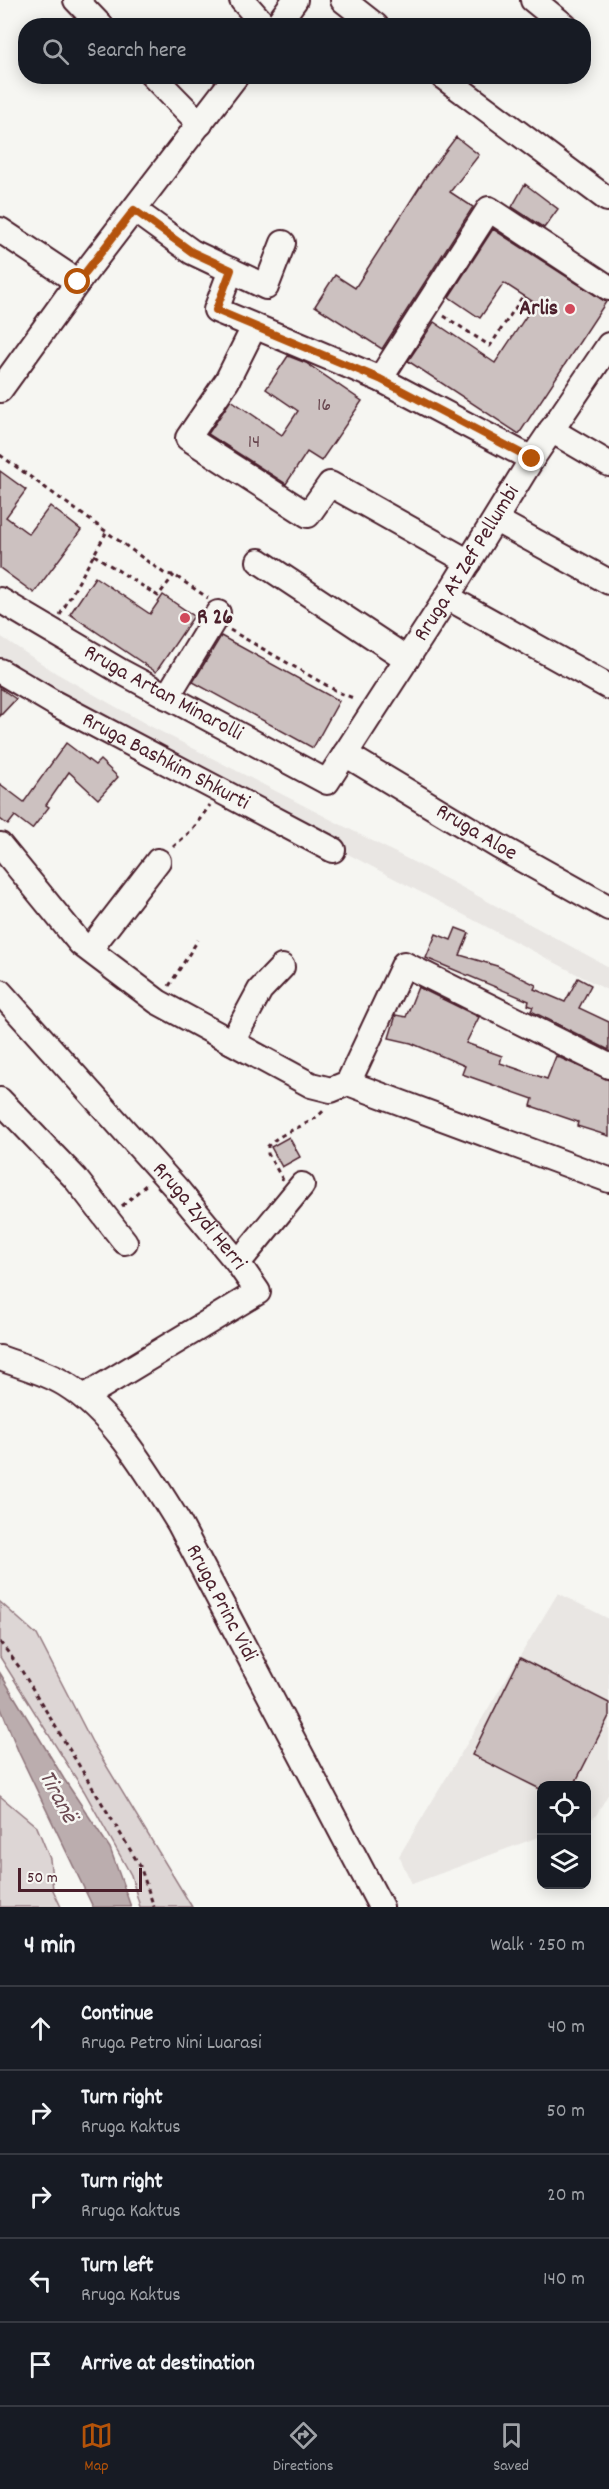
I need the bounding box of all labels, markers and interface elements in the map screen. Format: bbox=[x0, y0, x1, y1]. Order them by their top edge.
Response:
search box bbox=[18, 18, 591, 84]
icon: search bbox=[39, 35, 72, 68]
text: Search here bbox=[87, 36, 186, 67]
route start bbox=[64, 268, 90, 294]
place label: Arlis bbox=[519, 294, 558, 325]
marker: Arlis bbox=[563, 302, 577, 316]
house number: 16 bbox=[317, 392, 331, 420]
house number: 14 bbox=[248, 429, 260, 457]
route end bbox=[518, 445, 544, 471]
street label: Rruga At Zef Pellumbi bbox=[407, 479, 528, 648]
place label: R 26 bbox=[197, 603, 233, 634]
marker: R 26 bbox=[178, 611, 192, 625]
street label: Rruga Artan Minarolli bbox=[78, 637, 248, 749]
street label: Rruga Bashkim Shkurti bbox=[76, 705, 255, 819]
street label: Rruga Aloe bbox=[430, 796, 523, 869]
street label: Rruga Zydi Herri bbox=[145, 1155, 254, 1276]
street label: Rruga Princ Vidi bbox=[177, 1539, 265, 1667]
water label: Tiranë bbox=[29, 1764, 86, 1831]
map controls bbox=[537, 1781, 591, 1889]
button: locate bbox=[537, 1781, 591, 1835]
button: layers bbox=[537, 1835, 591, 1889]
scale bar bbox=[18, 1865, 142, 1892]
text: 50 m bbox=[27, 1867, 58, 1890]
text: 4 min bbox=[24, 1928, 75, 1965]
text: Walk · 250 m bbox=[490, 1932, 585, 1960]
text: Continue bbox=[81, 1999, 153, 2030]
icon: ahead bbox=[24, 2012, 57, 2045]
text: 40 m bbox=[547, 2014, 585, 2042]
text: Rruga Petro Nini Luarasi bbox=[81, 2030, 262, 2058]
text: Turn right bbox=[81, 2083, 163, 2114]
icon: right bbox=[24, 2096, 57, 2129]
text: 50 m bbox=[547, 2098, 585, 2126]
text: Rruga Kaktus bbox=[81, 2114, 181, 2142]
text: Turn right bbox=[81, 2167, 163, 2198]
icon: right bbox=[24, 2180, 57, 2213]
text: 20 m bbox=[547, 2182, 585, 2210]
text: Rruga Kaktus bbox=[81, 2198, 181, 2226]
text: Turn left bbox=[81, 2251, 153, 2282]
icon: left bbox=[24, 2264, 57, 2297]
text: 140 m bbox=[543, 2266, 585, 2294]
text: Rruga Kaktus bbox=[81, 2282, 181, 2310]
icon: arrive bbox=[24, 2348, 57, 2381]
text: Arrive at destination bbox=[81, 2349, 255, 2380]
tab: Map bbox=[80, 2419, 113, 2478]
tab: Directions bbox=[273, 2419, 333, 2478]
tab: Saved bbox=[493, 2419, 529, 2478]

